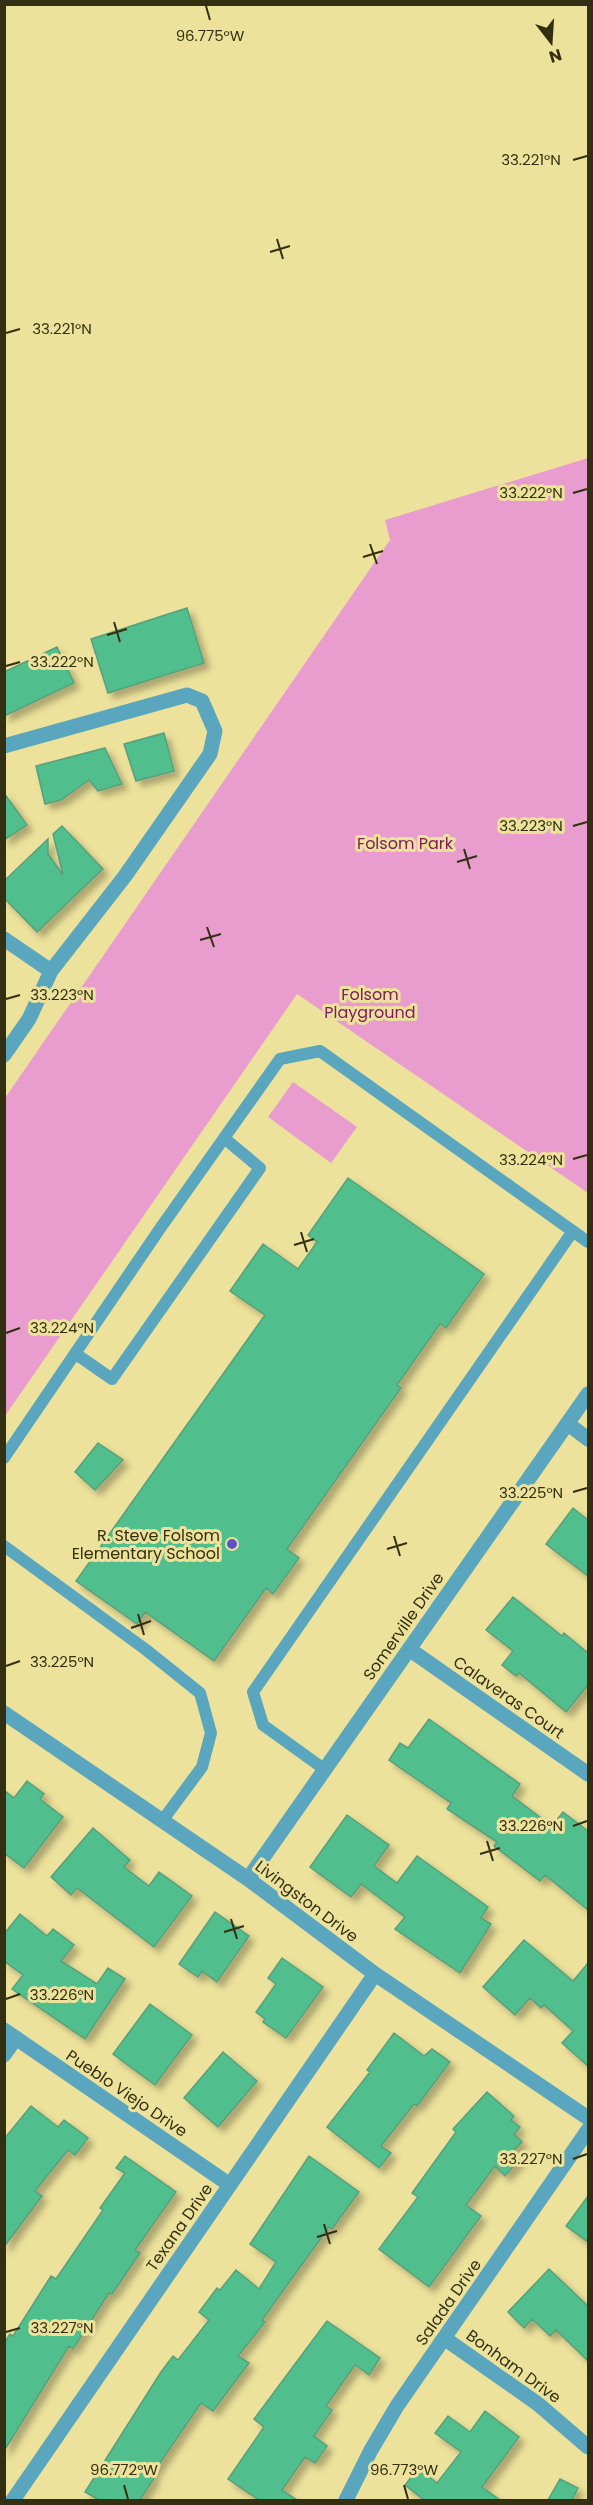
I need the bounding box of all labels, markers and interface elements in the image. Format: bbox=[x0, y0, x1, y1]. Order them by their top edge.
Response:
north arrow bbox=[521, 12, 581, 72]
text: 96.775°W bbox=[176, 25, 245, 46]
text: N bbox=[546, 43, 564, 69]
text: 33.221°N bbox=[501, 149, 561, 170]
text: 33.221°N bbox=[32, 318, 92, 339]
text: 33.222°N bbox=[499, 482, 563, 503]
text: 33.222°N bbox=[30, 651, 94, 672]
text: 33.223°N bbox=[499, 815, 563, 836]
park label: Folsom Park bbox=[357, 832, 454, 855]
park label: Folsom Playground bbox=[324, 983, 416, 1024]
text: 33.223°N bbox=[30, 984, 94, 1005]
text: 33.224°N bbox=[499, 1149, 563, 1170]
text: 33.224°N bbox=[30, 1317, 94, 1338]
text: 33.225°N bbox=[499, 1482, 563, 1503]
place label: R. Steve Folsom Elementary School bbox=[72, 1524, 220, 1565]
marker: R. Steve Folsom Elementary School bbox=[225, 1537, 239, 1551]
street label: Somerville Drive bbox=[358, 1568, 449, 1685]
street label: Calaveras Court bbox=[449, 1650, 569, 1744]
text: 33.225°N bbox=[30, 1651, 94, 1672]
text: 33.226°N bbox=[499, 1815, 563, 1836]
street label: Livingston Drive bbox=[250, 1855, 363, 1948]
text: 33.226°N bbox=[30, 1984, 94, 2005]
street label: Pueblo Viejo Drive bbox=[61, 2044, 192, 2143]
text: 33.227°N bbox=[500, 2148, 562, 2169]
street label: Texana Drive bbox=[141, 2179, 218, 2276]
street label: Salada Drive bbox=[410, 2254, 487, 2350]
text: 33.227°N bbox=[31, 2317, 93, 2338]
street label: Bonham Drive bbox=[462, 2324, 566, 2409]
text: 96.772°W bbox=[90, 2459, 158, 2480]
text: 96.773°W bbox=[370, 2459, 438, 2480]

